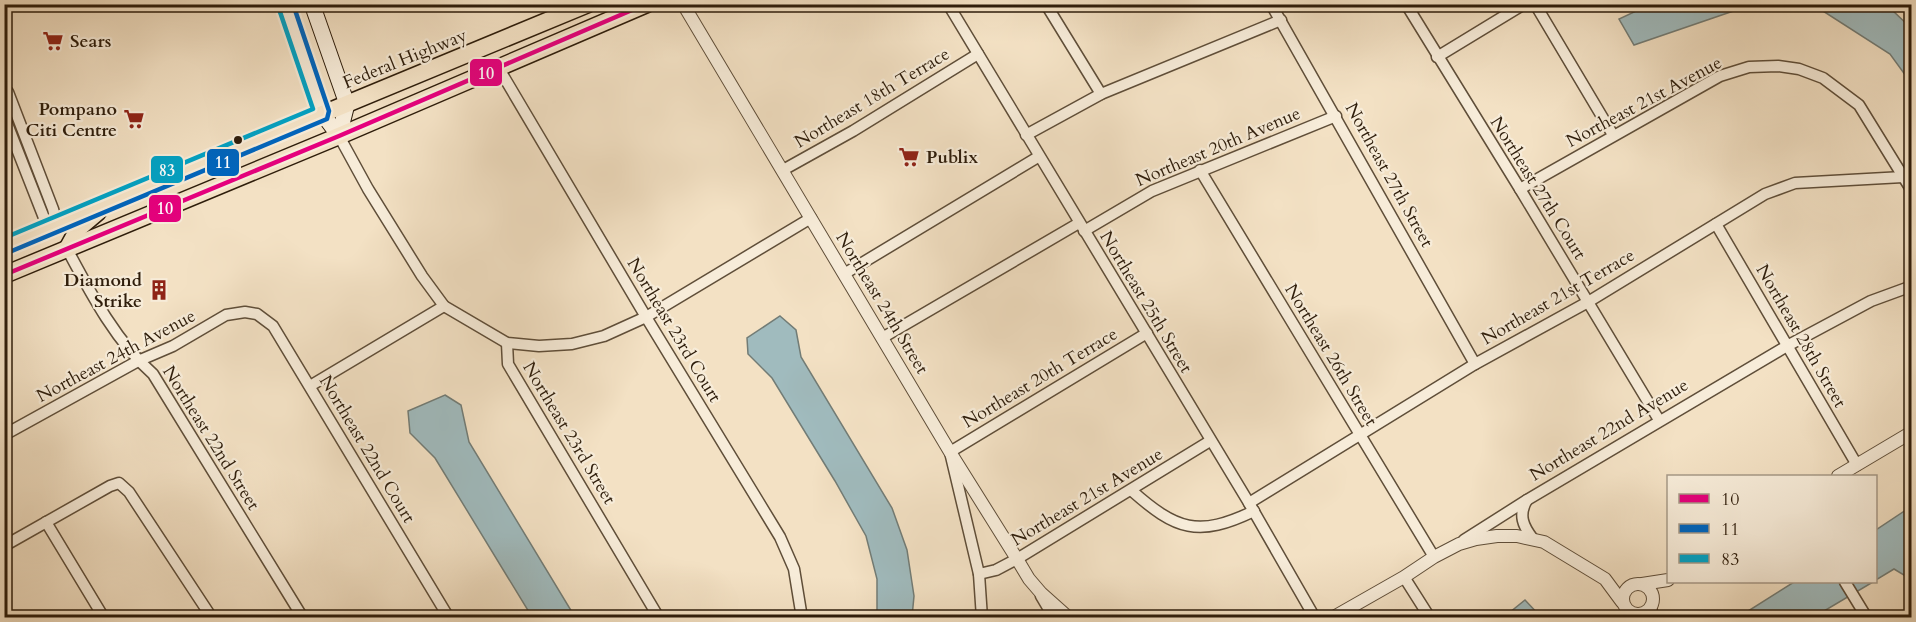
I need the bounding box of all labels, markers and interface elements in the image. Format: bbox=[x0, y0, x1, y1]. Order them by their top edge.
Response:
street label: Federal Highway bbox=[339, 23, 471, 95]
supermarket icon: Sears bbox=[41, 29, 65, 53]
place label: Sears bbox=[70, 29, 111, 54]
street label: Northeast 18th Terrace bbox=[790, 42, 954, 154]
street label: Northeast 21st Avenue bbox=[1562, 50, 1726, 154]
line badge: 10 bbox=[469, 58, 503, 87]
text: 10 bbox=[478, 63, 494, 85]
place label: Pompano Citi Centre bbox=[25, 97, 117, 143]
street label: Northeast 27th Street bbox=[1339, 98, 1439, 252]
street label: Northeast 20th Avenue bbox=[1132, 101, 1304, 193]
supermarket icon: Pompano Citi Centre bbox=[122, 107, 146, 131]
street label: Northeast 27th Court bbox=[1484, 112, 1592, 265]
unlabelled marker bbox=[232, 134, 244, 146]
supermarket icon: Publix bbox=[897, 145, 921, 169]
place label: Publix bbox=[926, 145, 979, 170]
line badge: 11 bbox=[206, 148, 240, 177]
text: 11 bbox=[215, 152, 231, 174]
line badge: 83 bbox=[150, 155, 184, 184]
text: 83 bbox=[159, 160, 175, 182]
line badge: 10 bbox=[148, 194, 182, 223]
text: 10 bbox=[157, 198, 173, 220]
street label: Northeast 25th Street bbox=[1094, 226, 1199, 378]
street label: Northeast 24th Street bbox=[830, 227, 935, 379]
street label: Northeast 21st Terrace bbox=[1477, 243, 1639, 351]
street label: Northeast 23rd Court bbox=[621, 253, 727, 407]
street label: Northeast 28th Street bbox=[1750, 260, 1852, 413]
place label: Diamond Strike bbox=[64, 268, 143, 314]
building icon: Diamond Strike bbox=[147, 278, 171, 302]
street label: Northeast 26th Street bbox=[1279, 279, 1384, 431]
street label: Northeast 24th Avenue bbox=[32, 303, 200, 409]
street label: Northeast 20th Terrace bbox=[958, 322, 1122, 434]
street label: Northeast 23rd Street bbox=[516, 357, 622, 509]
street label: Northeast 22nd Street bbox=[156, 361, 266, 515]
street label: Northeast 22nd Court bbox=[313, 370, 421, 528]
street label: Northeast 22nd Avenue bbox=[1525, 373, 1693, 487]
street label: Northeast 21st Avenue bbox=[1006, 442, 1168, 552]
legend bbox=[1667, 475, 1877, 583]
text: 10 bbox=[1721, 487, 1739, 512]
text: 11 bbox=[1721, 517, 1739, 542]
text: 83 bbox=[1721, 547, 1739, 572]

